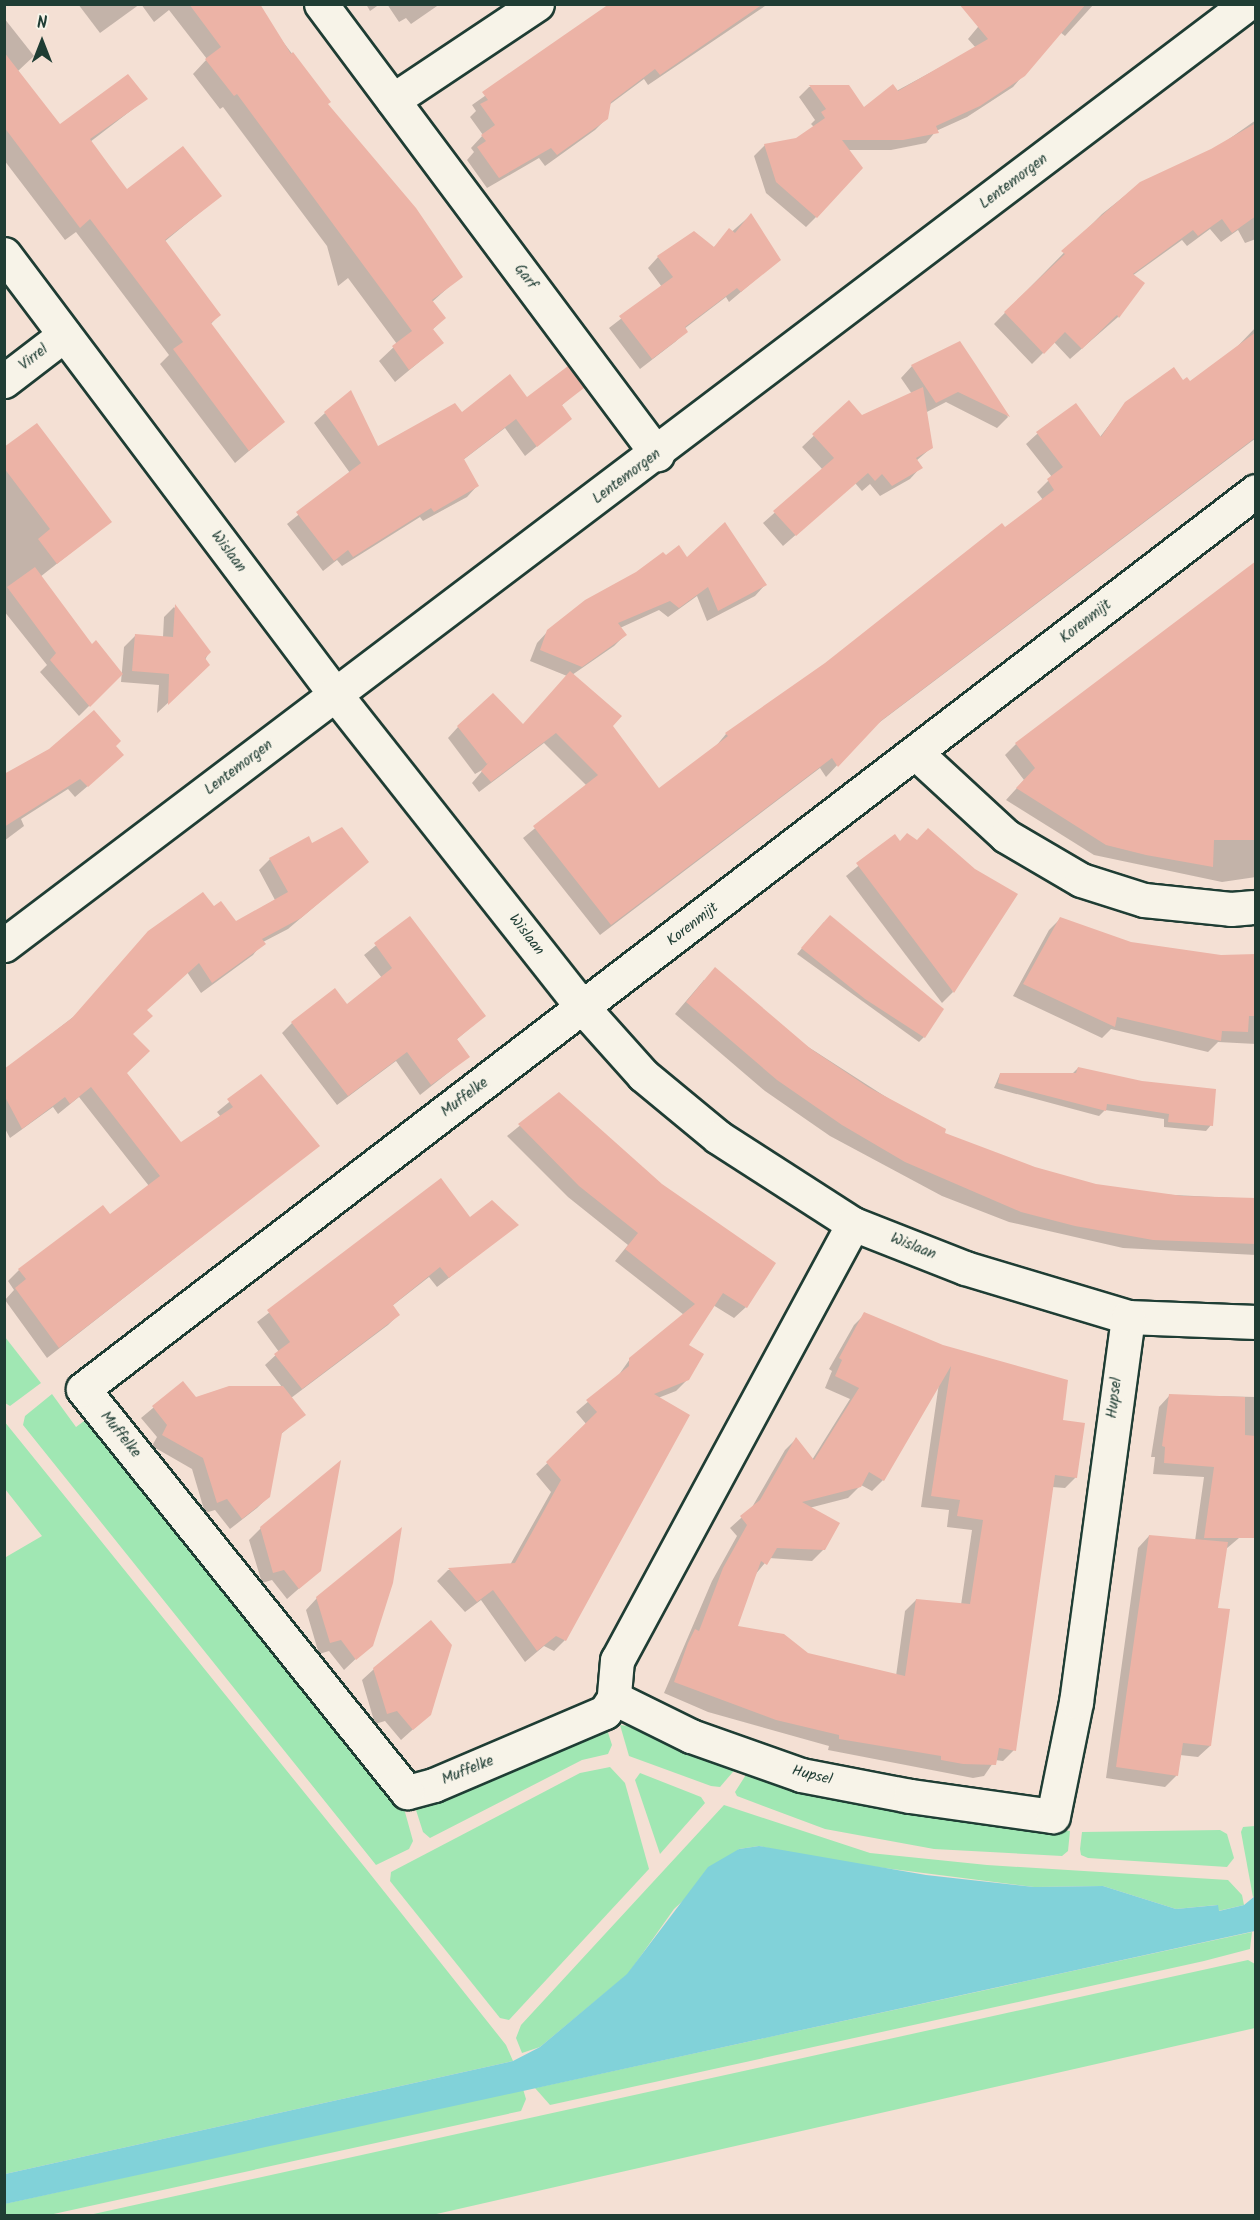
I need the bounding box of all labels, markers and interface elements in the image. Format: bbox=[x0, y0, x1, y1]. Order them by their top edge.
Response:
text: N bbox=[37, 11, 47, 36]
north arrow bbox=[12, 12, 72, 72]
street label: Lentemorgen bbox=[976, 150, 1052, 214]
street label: Garf bbox=[510, 261, 540, 293]
street label: Virrel bbox=[16, 341, 52, 375]
street label: Lentemorgen bbox=[589, 445, 665, 509]
street label: Wislaan bbox=[207, 528, 249, 576]
street label: Korenmijt bbox=[1057, 596, 1115, 648]
street label: Lentemorgen bbox=[201, 736, 277, 800]
street label: Korenmijt bbox=[664, 899, 722, 951]
street label: Wislaan bbox=[504, 911, 548, 959]
street label: Muffelke bbox=[438, 1074, 492, 1122]
street label: Wislaan bbox=[888, 1230, 938, 1264]
street label: Hupsel bbox=[1104, 1376, 1126, 1420]
street label: Muffelke bbox=[96, 1408, 144, 1462]
street label: Muffelke bbox=[439, 1752, 497, 1790]
street label: Hupsel bbox=[790, 1762, 834, 1790]

